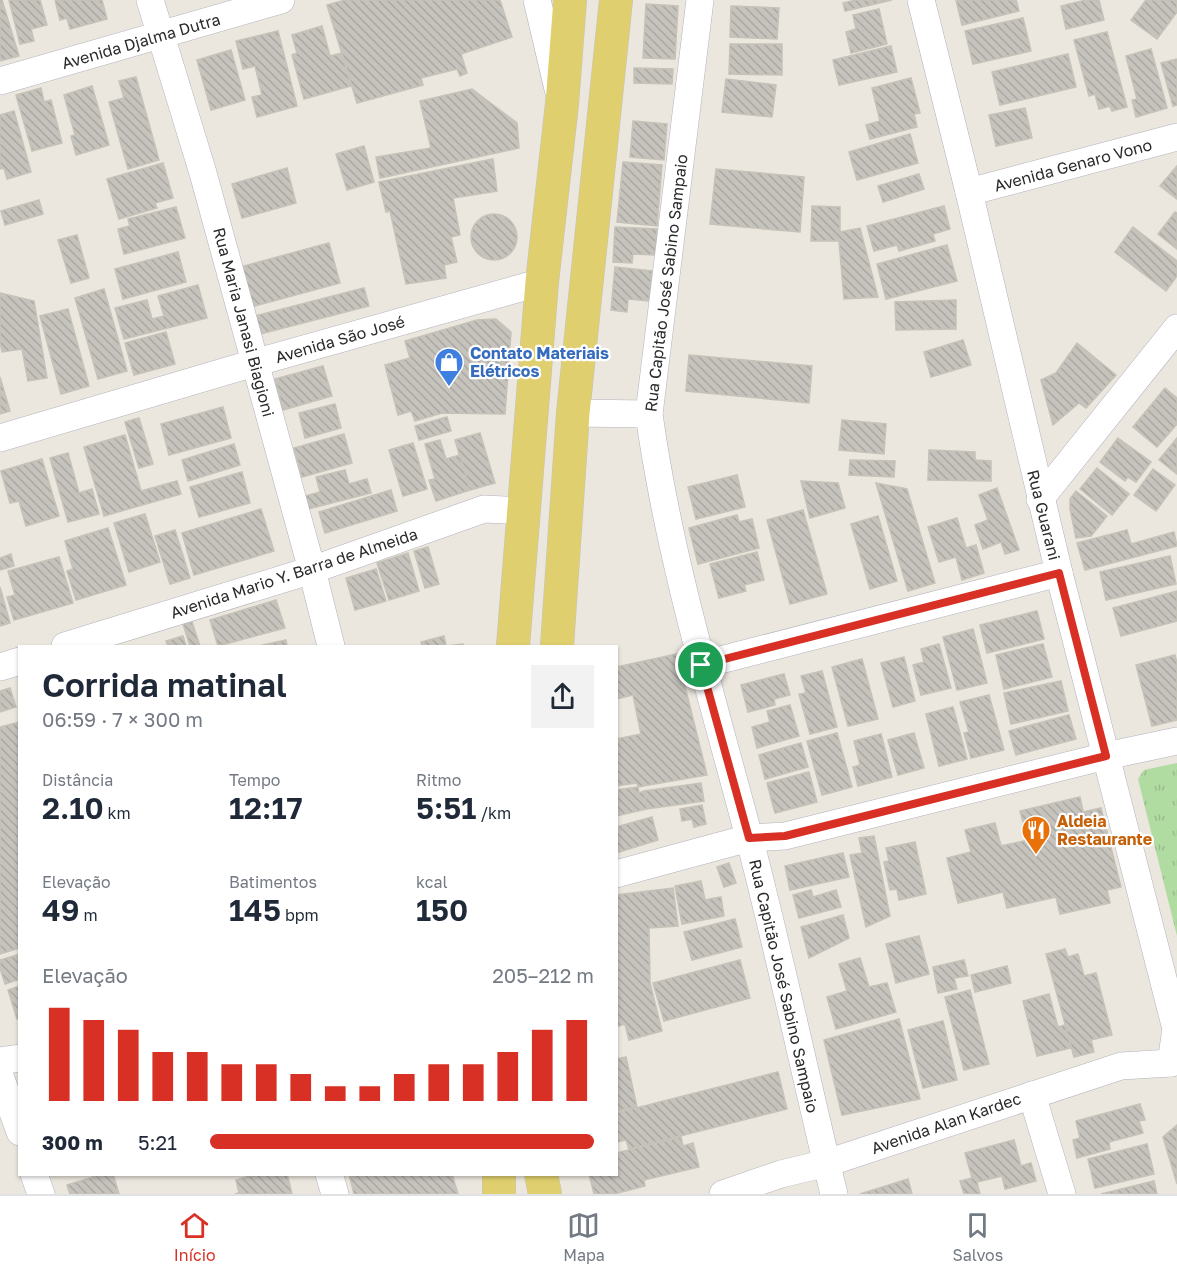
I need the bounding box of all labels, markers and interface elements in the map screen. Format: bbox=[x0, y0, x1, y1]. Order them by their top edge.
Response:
street label: Avenida Djalma Dutra bbox=[59, 9, 223, 73]
street label: Avenida Genaro Vono bbox=[992, 134, 1154, 196]
street label: Rua Capitão José Sabino Sampaio bbox=[640, 153, 692, 413]
street label: Rua Maria Janasi Biagioni bbox=[209, 225, 279, 419]
street label: Avenida São José bbox=[273, 311, 407, 367]
place label: Contato Materiais Elétricos bbox=[470, 343, 609, 381]
shop icon: Contato Materiais Elétricos bbox=[433, 346, 465, 388]
street label: Rua Guarani bbox=[1023, 468, 1065, 562]
street label: Avenida Mario Y. Barra de Almeida bbox=[168, 524, 420, 622]
pin bbox=[675, 639, 726, 690]
icon: arrive bbox=[684, 648, 717, 681]
text: Corrida matinal bbox=[42, 665, 287, 704]
button: share bbox=[531, 665, 594, 728]
text: 06:59 · 7 × 300 m bbox=[42, 707, 203, 731]
text: Distância bbox=[42, 770, 113, 790]
text: Tempo bbox=[229, 770, 280, 790]
text: Ritmo bbox=[416, 770, 461, 790]
text: 2.10 bbox=[42, 790, 104, 826]
text: 12:17 bbox=[229, 790, 303, 826]
text: 5:51 bbox=[416, 790, 476, 826]
text: km bbox=[104, 803, 131, 823]
text: /km bbox=[476, 803, 511, 823]
place label: Aldeia Restaurante bbox=[1057, 811, 1152, 849]
restaurant icon: Aldeia Restaurante bbox=[1020, 814, 1052, 856]
street label: Rua Capitão José Sabino Sampaio bbox=[745, 857, 823, 1115]
text: Elevação bbox=[42, 872, 111, 892]
text: Batimentos bbox=[229, 872, 317, 892]
text: kcal bbox=[416, 872, 448, 892]
text: 49 bbox=[42, 892, 80, 928]
text: 145 bbox=[229, 892, 281, 928]
text: 150 bbox=[416, 892, 468, 928]
text: m bbox=[80, 905, 98, 925]
text: bpm bbox=[281, 905, 319, 925]
text: Elevação bbox=[42, 963, 128, 987]
text: 205–212 m bbox=[492, 963, 594, 987]
street label: Avenida Alan Kardec bbox=[869, 1088, 1024, 1158]
text: 300 m bbox=[42, 1130, 103, 1154]
text: 5:21 bbox=[138, 1130, 177, 1154]
tab: Início bbox=[174, 1209, 216, 1265]
tab: Mapa bbox=[563, 1209, 605, 1265]
tab: Salvos bbox=[952, 1209, 1003, 1265]

